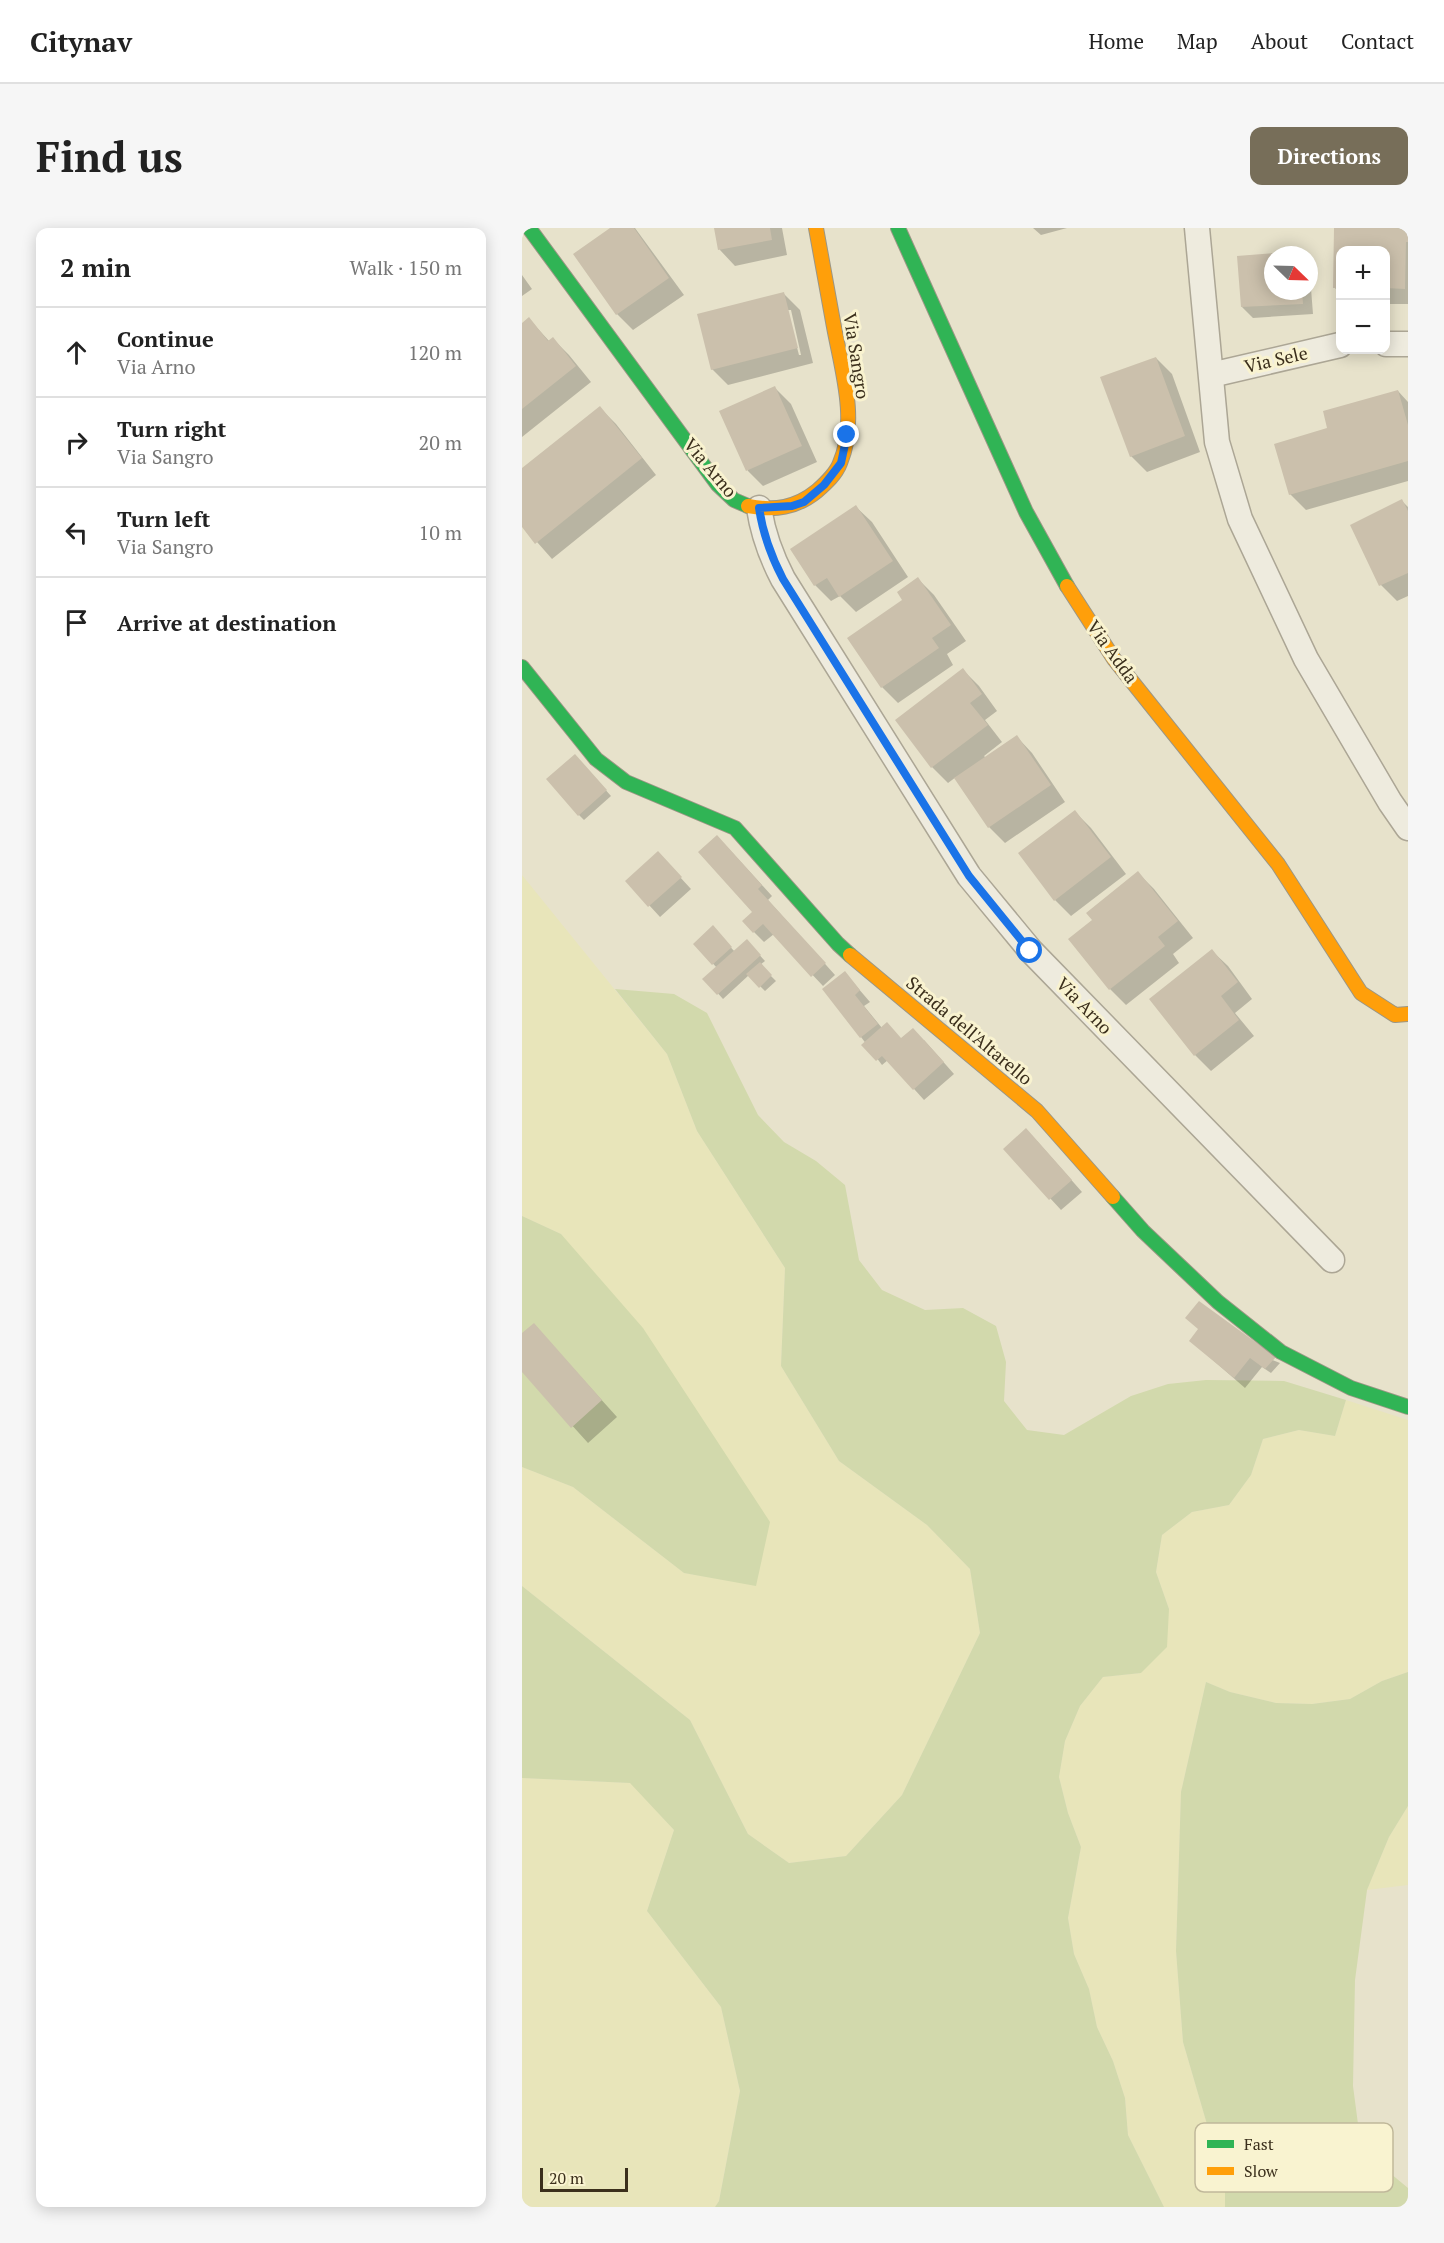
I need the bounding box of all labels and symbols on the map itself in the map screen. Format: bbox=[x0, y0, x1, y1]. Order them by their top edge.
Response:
north arrow bbox=[1264, 246, 1318, 300]
street label: Via Sangro bbox=[838, 311, 876, 401]
street label: Via Sele bbox=[1242, 340, 1310, 378]
route end bbox=[833, 421, 859, 447]
street label: Via Arno bbox=[679, 433, 743, 502]
street label: Via Adda bbox=[1082, 615, 1144, 688]
route start bbox=[1016, 937, 1042, 963]
street label: Strada dell'Altarello bbox=[902, 970, 1038, 1090]
street label: Via Arno bbox=[1052, 972, 1118, 1039]
legend bbox=[1195, 2123, 1393, 2192]
text: Fast bbox=[1244, 2133, 1274, 2155]
text: Slow bbox=[1244, 2160, 1278, 2182]
scale bar bbox=[540, 2165, 628, 2192]

